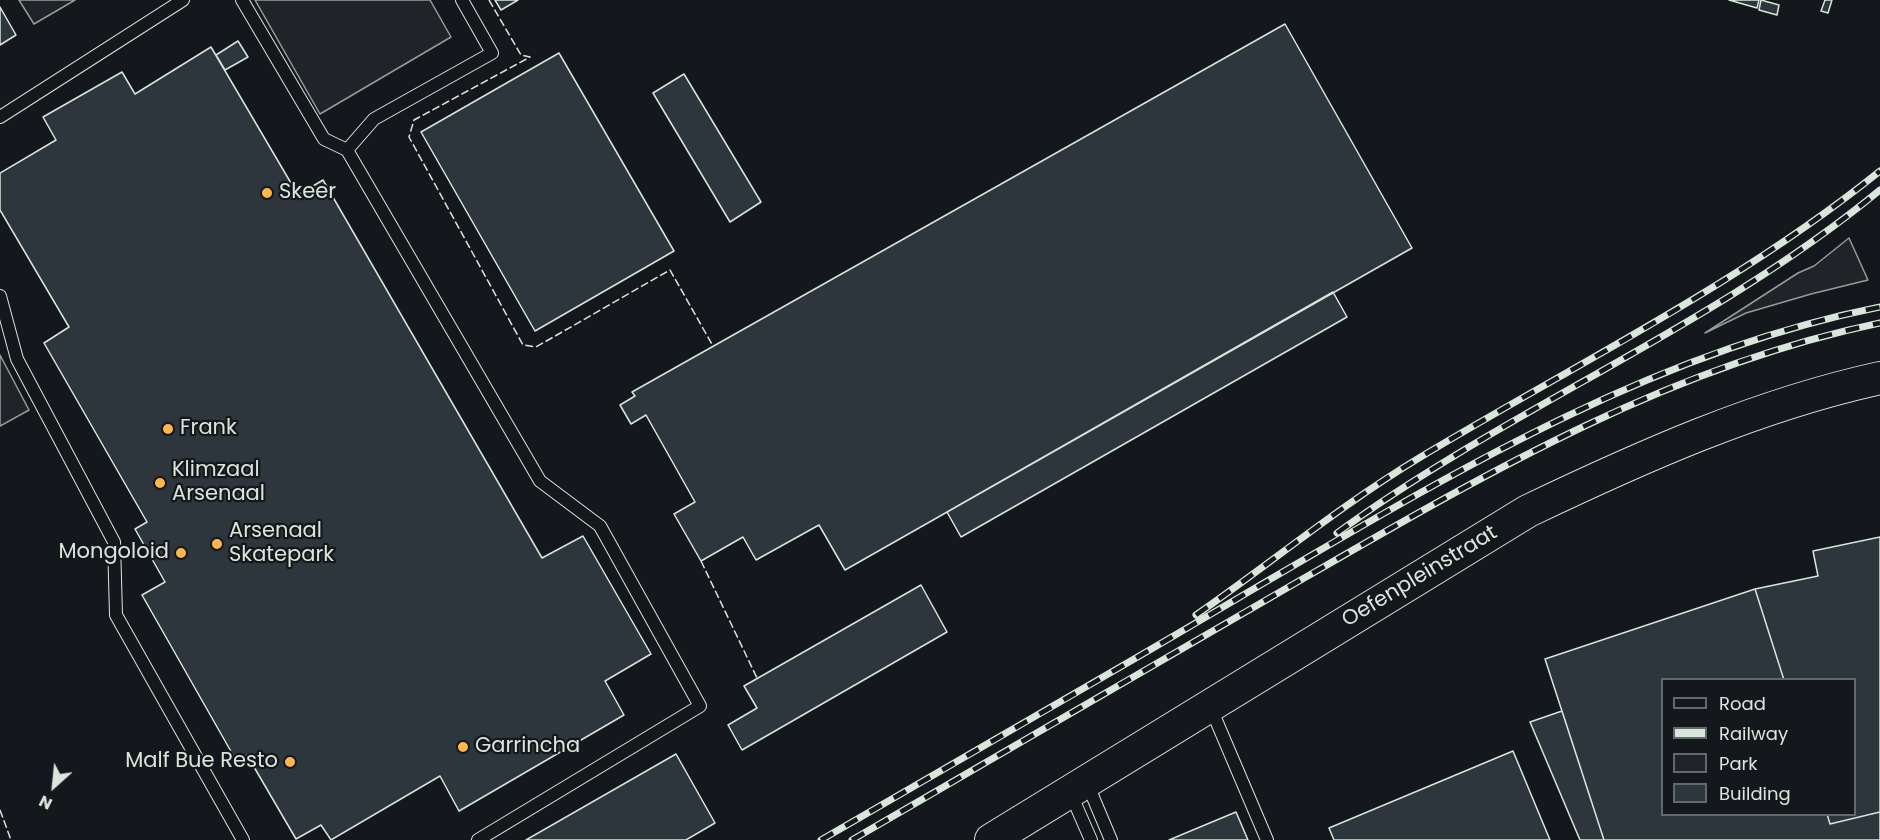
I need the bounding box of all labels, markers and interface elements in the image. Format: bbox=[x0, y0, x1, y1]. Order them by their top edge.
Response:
place label: Skeer bbox=[279, 180, 336, 206]
marker: Skeer bbox=[260, 186, 274, 200]
place label: Frank bbox=[180, 416, 237, 442]
marker: Frank bbox=[161, 422, 175, 436]
place label: Klimzaal Arsenaal bbox=[172, 458, 265, 508]
marker: Klimzaal Arsenaal bbox=[153, 476, 167, 490]
place label: Arsenaal Skatepark bbox=[229, 519, 334, 569]
street label: Oefenpleinstraat bbox=[1338, 521, 1502, 633]
marker: Arsenaal Skatepark bbox=[210, 537, 224, 551]
place label: Mongoloid bbox=[58, 540, 169, 566]
marker: Mongoloid bbox=[174, 546, 188, 560]
legend bbox=[1661, 678, 1856, 816]
text: Road bbox=[1719, 691, 1766, 716]
text: Railway bbox=[1719, 721, 1788, 746]
place label: Garrincha bbox=[475, 734, 580, 760]
marker: Garrincha bbox=[456, 740, 470, 754]
place label: Malf Bue Resto bbox=[125, 749, 278, 775]
text: Park bbox=[1719, 751, 1758, 776]
marker: Malf Bue Resto bbox=[283, 755, 297, 769]
north arrow bbox=[24, 756, 84, 816]
text: Building bbox=[1719, 781, 1791, 806]
text: N bbox=[35, 790, 56, 815]

